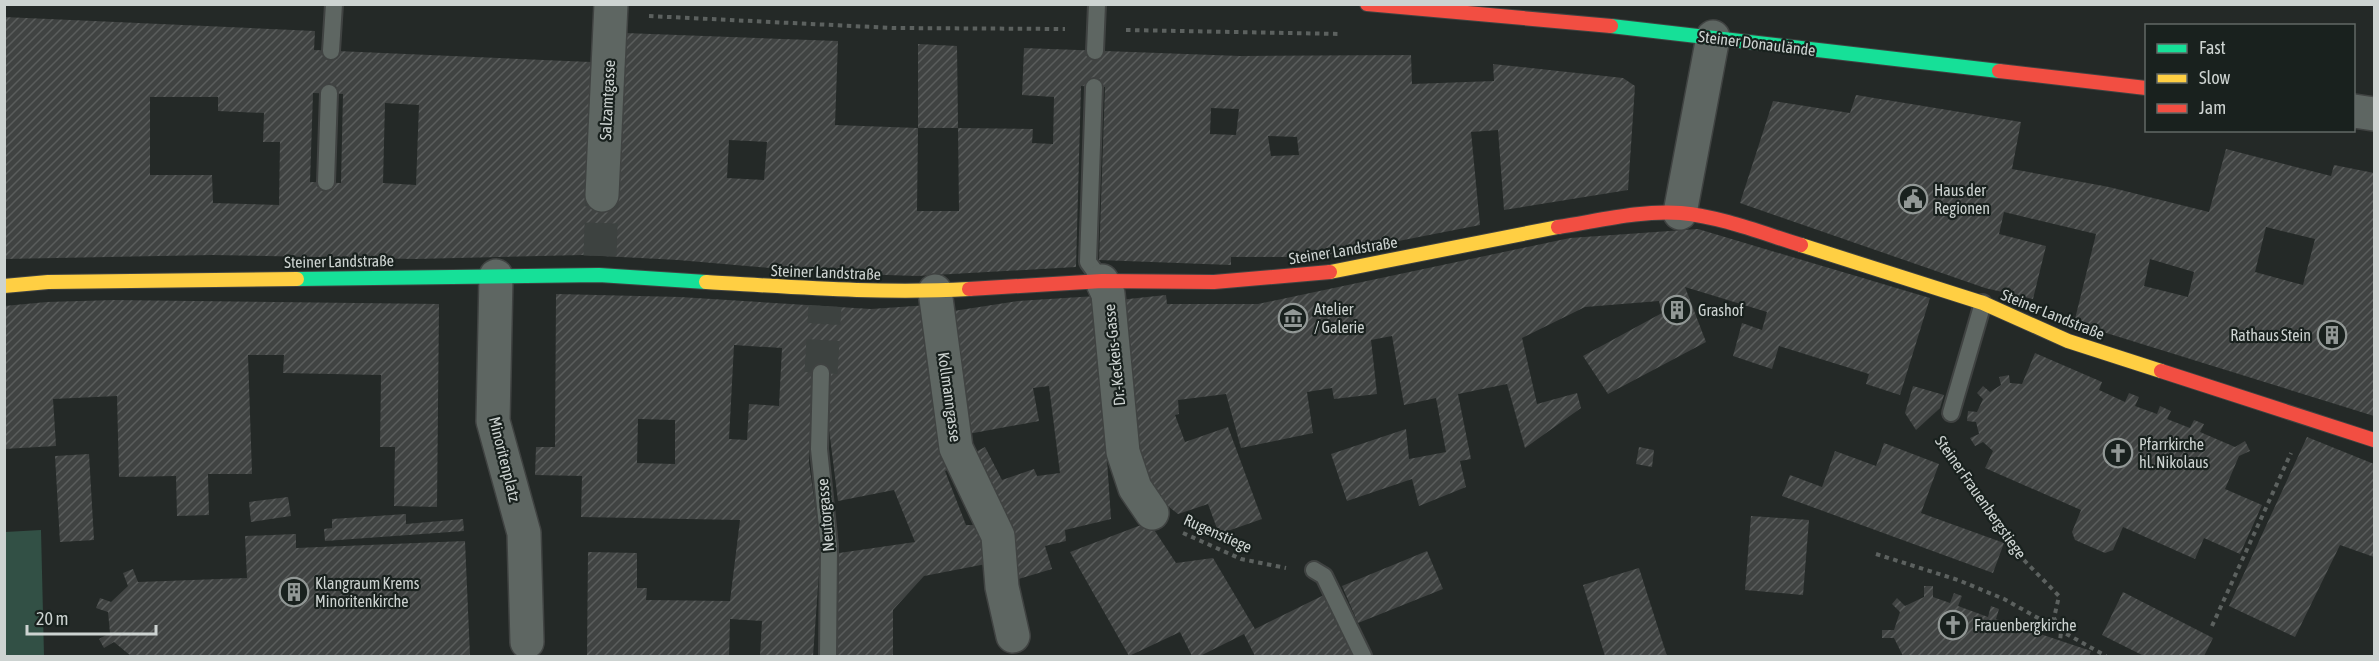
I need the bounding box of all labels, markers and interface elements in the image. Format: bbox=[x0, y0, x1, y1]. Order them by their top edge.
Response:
legend bbox=[2145, 24, 2355, 132]
street label: Steiner Donaulände bbox=[1697, 27, 1817, 59]
text: Fast bbox=[2199, 37, 2226, 58]
street label: Salzamtgasse bbox=[596, 59, 619, 141]
text: Slow bbox=[2199, 67, 2230, 88]
text: Jam bbox=[2199, 97, 2226, 118]
place label: Haus der Regionen bbox=[1934, 181, 1990, 218]
public building icon: Haus der Regionen bbox=[1897, 183, 1929, 215]
street label: Steiner Landstraße bbox=[1287, 233, 1399, 267]
street label: Steiner Landstraße bbox=[284, 251, 394, 271]
street label: Steiner Landstraße bbox=[771, 261, 881, 283]
street label: Steiner Landstraße bbox=[1999, 285, 2107, 343]
building icon: Grashof bbox=[1661, 294, 1693, 326]
place label: Atelier / Galerie bbox=[1314, 300, 1365, 336]
place label: Grashof bbox=[1698, 301, 1744, 319]
museum icon: Atelier / Galerie bbox=[1277, 302, 1309, 334]
street label: Dr.-Keckeis-Gasse bbox=[1100, 303, 1128, 407]
building icon: Rathaus Stein bbox=[2316, 319, 2348, 351]
place label: Rathaus Stein bbox=[2230, 326, 2311, 344]
street label: Kollmanngasse bbox=[934, 351, 965, 443]
street label: Minoritenplatz bbox=[485, 415, 524, 504]
street label: Steiner Frauenbergstiege bbox=[1931, 432, 2030, 562]
place label: Pfarrkirche hl. Nikolaus bbox=[2139, 435, 2209, 471]
church icon: Pfarrkirche hl. Nikolaus bbox=[2102, 437, 2134, 469]
street label: Neutorgasse bbox=[813, 478, 838, 552]
street label: Rugenstiege bbox=[1181, 510, 1255, 557]
place label: Klangraum Krems Minoritenkirche bbox=[315, 574, 420, 610]
building icon: Klangraum Krems Minoritenkirche bbox=[278, 576, 310, 608]
scale bar bbox=[27, 598, 156, 636]
text: 20 m bbox=[36, 608, 68, 629]
church icon: Frauenbergkirche bbox=[1937, 609, 1969, 641]
place label: Frauenbergkirche bbox=[1974, 616, 2077, 635]

